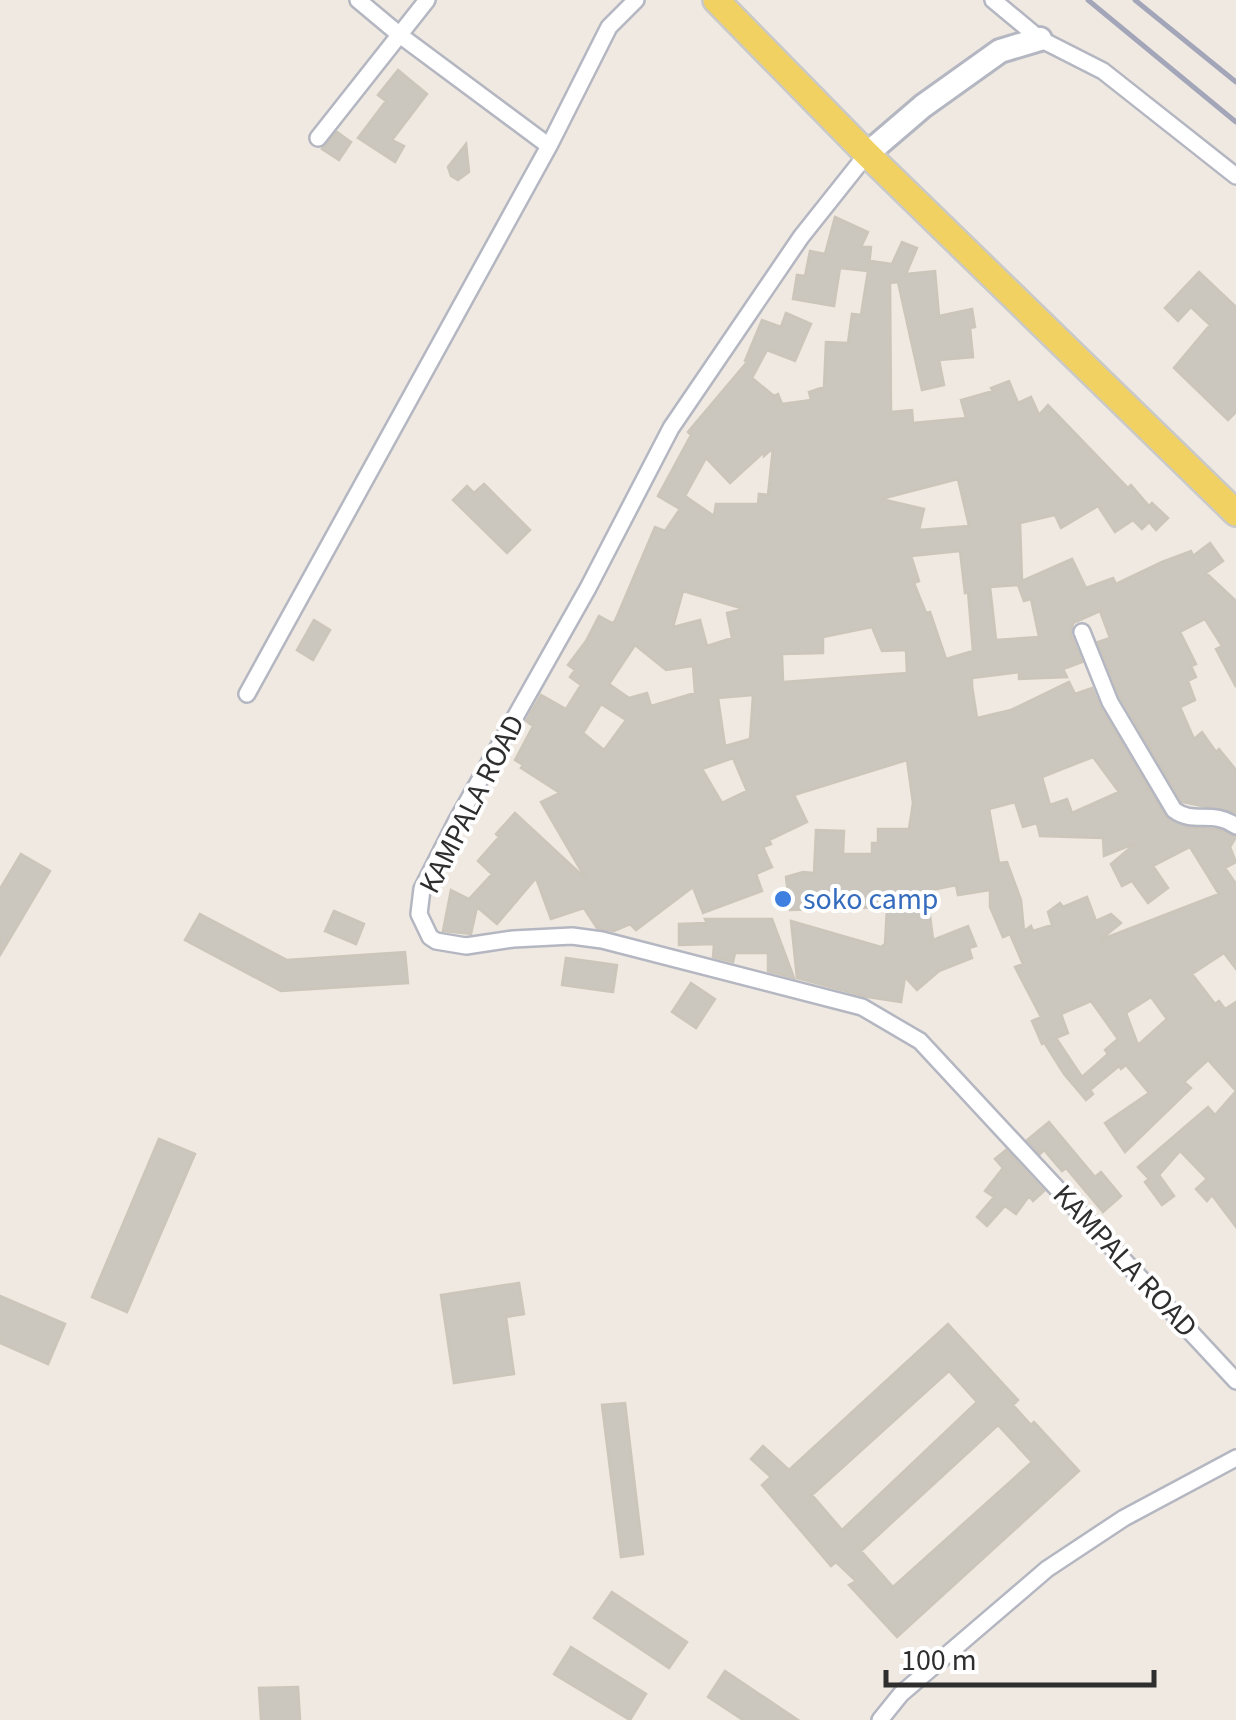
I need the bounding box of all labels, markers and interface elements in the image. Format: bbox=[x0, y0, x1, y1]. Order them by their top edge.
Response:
street label: KAMPALA ROAD bbox=[408, 707, 536, 901]
place label: soko camp bbox=[803, 878, 938, 921]
marker: soko camp bbox=[772, 888, 794, 910]
street label: KAMPALA ROAD bbox=[1043, 1175, 1207, 1347]
scale bar bbox=[886, 1625, 1154, 1687]
text: 100 m bbox=[901, 1639, 977, 1682]

